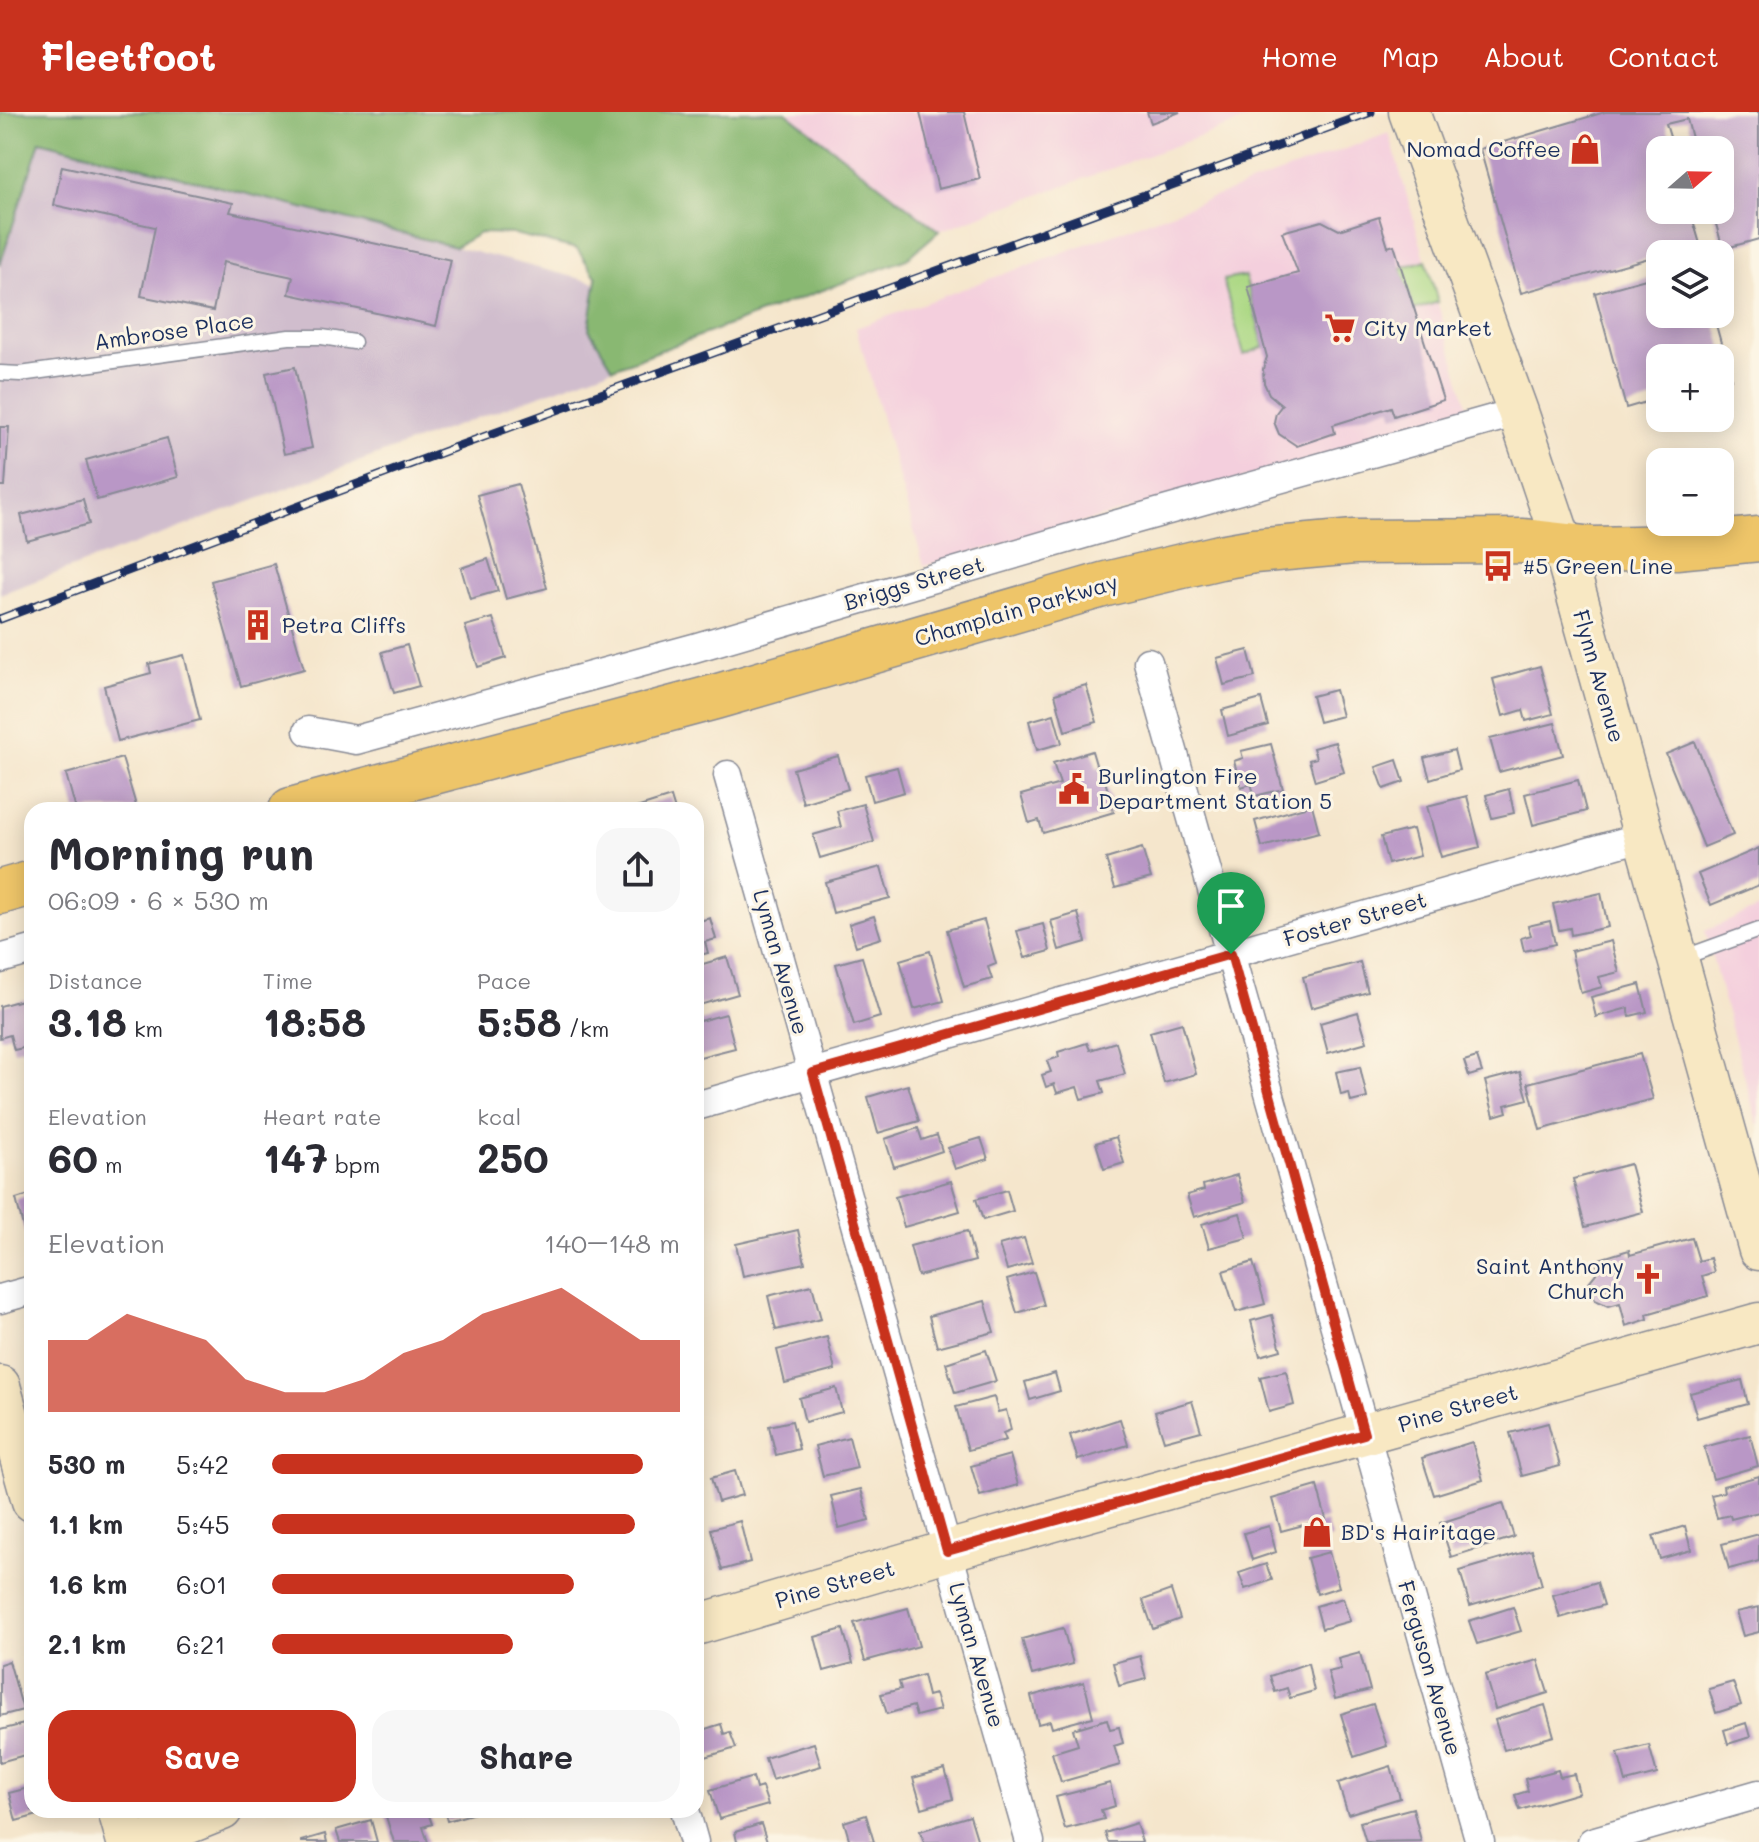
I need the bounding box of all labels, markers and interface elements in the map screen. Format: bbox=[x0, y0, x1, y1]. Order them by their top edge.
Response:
text: Fleetfoot bbox=[40, 31, 216, 81]
text: Home bbox=[1262, 38, 1338, 74]
text: Map bbox=[1382, 38, 1439, 74]
text: About bbox=[1483, 38, 1564, 74]
text: Contact bbox=[1608, 38, 1719, 74]
shop icon: Nomad Coffee bbox=[1568, 132, 1602, 166]
place label: Nomad Coffee bbox=[1406, 134, 1561, 163]
north arrow bbox=[1646, 136, 1734, 224]
map controls bbox=[1646, 136, 1734, 536]
button: layers bbox=[1646, 240, 1734, 328]
street label: Ambrose Place bbox=[92, 305, 256, 356]
supermarket icon: City Market bbox=[1323, 311, 1357, 345]
place label: City Market bbox=[1364, 313, 1492, 342]
button: + bbox=[1646, 344, 1734, 432]
button: − bbox=[1646, 448, 1734, 536]
street label: Briggs Street bbox=[840, 549, 987, 616]
bus stop icon: #5 Green Line bbox=[1481, 549, 1515, 583]
place label: #5 Green Line bbox=[1522, 551, 1673, 580]
street label: Champlain Parkway bbox=[911, 567, 1121, 652]
street label: Flynn Avenue bbox=[1567, 606, 1632, 746]
building icon: Petra Cliffs bbox=[241, 608, 275, 642]
place label: Petra Cliffs bbox=[282, 610, 406, 639]
place label: Burlington Fire Department Station 5 bbox=[1098, 761, 1332, 815]
public building icon: Burlington Fire Department Station 5 bbox=[1057, 772, 1091, 806]
text: Morning run bbox=[48, 824, 314, 881]
button: share bbox=[596, 828, 680, 912]
pin bbox=[1197, 872, 1265, 954]
text: 06:09 · 6 × 530 m bbox=[48, 883, 269, 917]
icon: arrive bbox=[1209, 884, 1253, 928]
street label: Foster Street bbox=[1280, 884, 1430, 953]
street label: Lyman Avenue bbox=[747, 886, 816, 1038]
text: Distance bbox=[48, 966, 143, 995]
text: Time bbox=[263, 966, 313, 995]
text: Pace bbox=[477, 966, 531, 995]
text: 3.18 bbox=[48, 995, 127, 1047]
text: 18:58 bbox=[263, 995, 366, 1047]
text: 5:58 bbox=[477, 995, 562, 1047]
text: km bbox=[127, 1014, 163, 1043]
text: /km bbox=[562, 1014, 609, 1043]
text: Elevation bbox=[48, 1102, 147, 1131]
text: Heart rate bbox=[263, 1102, 381, 1131]
text: kcal bbox=[477, 1102, 521, 1131]
text: 60 bbox=[48, 1131, 98, 1183]
text: 147 bbox=[263, 1131, 328, 1183]
text: 250 bbox=[477, 1131, 549, 1183]
text: m bbox=[98, 1150, 123, 1179]
text: bpm bbox=[328, 1150, 380, 1179]
text: Elevation bbox=[48, 1226, 165, 1260]
text: 140–148 m bbox=[544, 1226, 680, 1260]
place label: Saint Anthony Church bbox=[1476, 1251, 1624, 1305]
church icon: Saint Anthony Church bbox=[1631, 1262, 1665, 1296]
street label: Pine Street bbox=[1395, 1377, 1521, 1438]
text: 530 m bbox=[48, 1447, 126, 1481]
text: 5:42 bbox=[176, 1447, 229, 1481]
text: 1.1 km bbox=[48, 1507, 123, 1541]
text: 5:45 bbox=[176, 1507, 230, 1541]
shop icon: BD's Hairitage bbox=[1300, 1515, 1334, 1549]
place label: BD's Hairitage bbox=[1341, 1517, 1496, 1546]
street label: Pine Street bbox=[772, 1553, 898, 1614]
text: 1.6 km bbox=[48, 1567, 127, 1601]
text: 6:01 bbox=[176, 1567, 227, 1601]
street label: Ferguson Avenue bbox=[1392, 1577, 1469, 1759]
street label: Lyman Avenue bbox=[943, 1579, 1012, 1731]
text: 2.1 km bbox=[48, 1627, 126, 1661]
text: 6:21 bbox=[176, 1627, 226, 1661]
button: Save bbox=[48, 1710, 356, 1802]
button: Share bbox=[372, 1710, 680, 1802]

